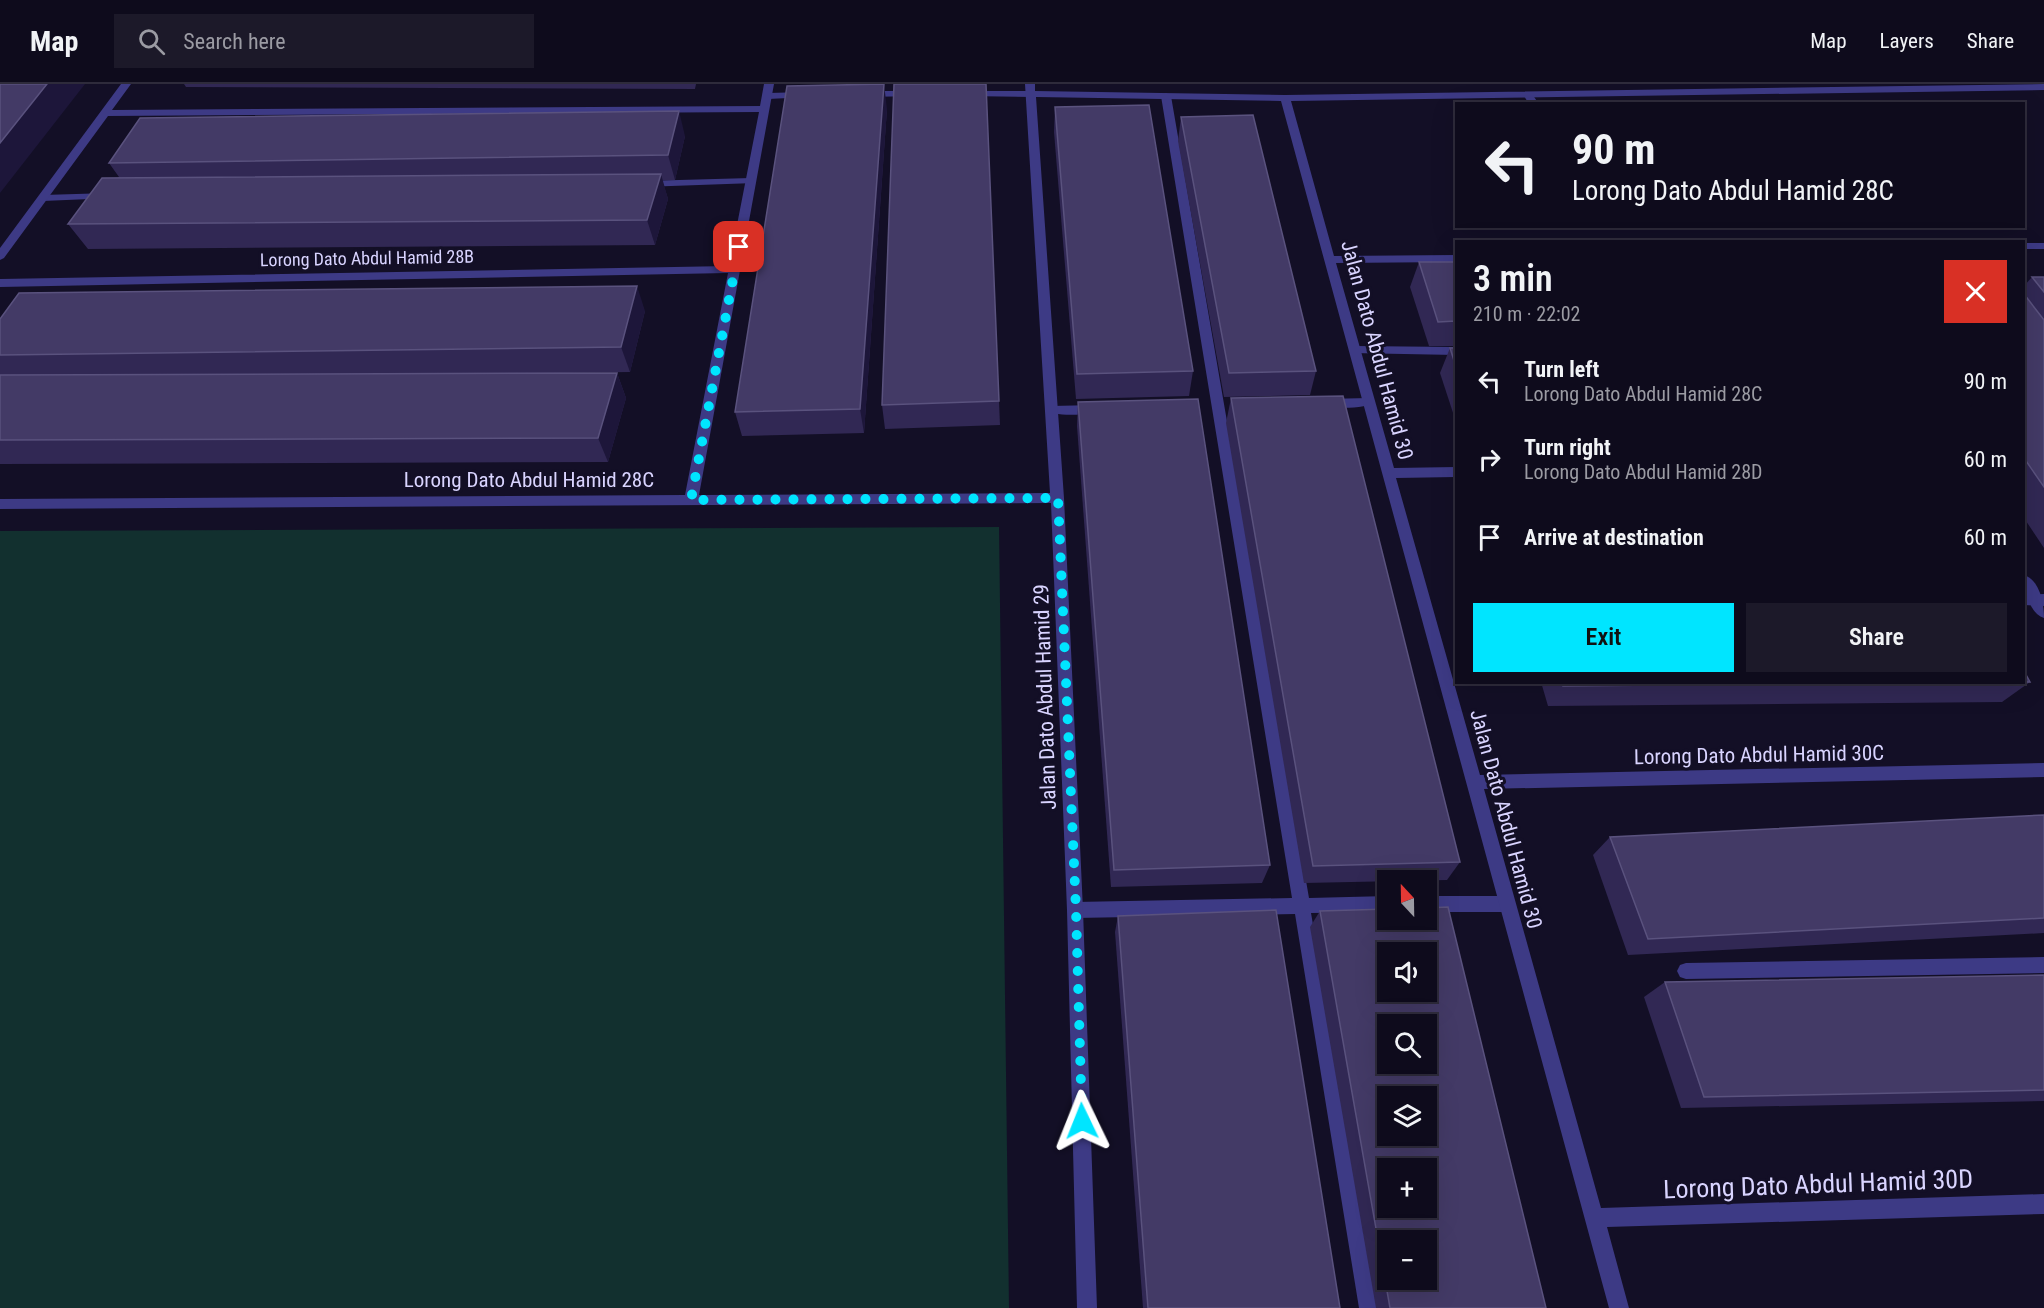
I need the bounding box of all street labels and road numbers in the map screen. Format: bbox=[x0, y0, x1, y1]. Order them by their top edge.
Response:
street label: Jalan Dato Abdul Hamid 30 bbox=[1336, 238, 1418, 462]
street label: Lorong Dato Abdul Hamid 28B bbox=[260, 246, 474, 270]
street label: Lorong Dato Abdul Hamid 28C bbox=[404, 468, 654, 492]
street label: Jalan Dato Abdul Hamid 29 bbox=[1029, 584, 1061, 810]
street label: Jalan Dato Abdul Hamid 30 bbox=[1465, 707, 1547, 931]
street label: Lorong Dato Abdul Hamid 30C bbox=[1634, 741, 1884, 769]
street label: Lorong Dato Abdul Hamid 30D bbox=[1663, 1164, 1973, 1204]

